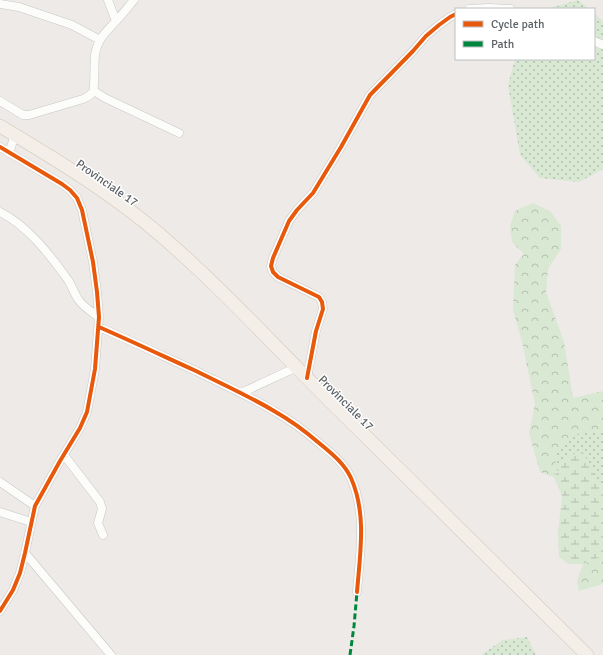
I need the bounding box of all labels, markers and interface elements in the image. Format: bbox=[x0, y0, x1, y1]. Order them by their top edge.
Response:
legend bbox=[455, 8, 595, 60]
text: Cycle path bbox=[491, 17, 544, 32]
text: Path bbox=[491, 37, 514, 52]
street label: Provinciale 17 bbox=[73, 157, 141, 210]
street label: Provinciale 17 bbox=[315, 373, 376, 434]

